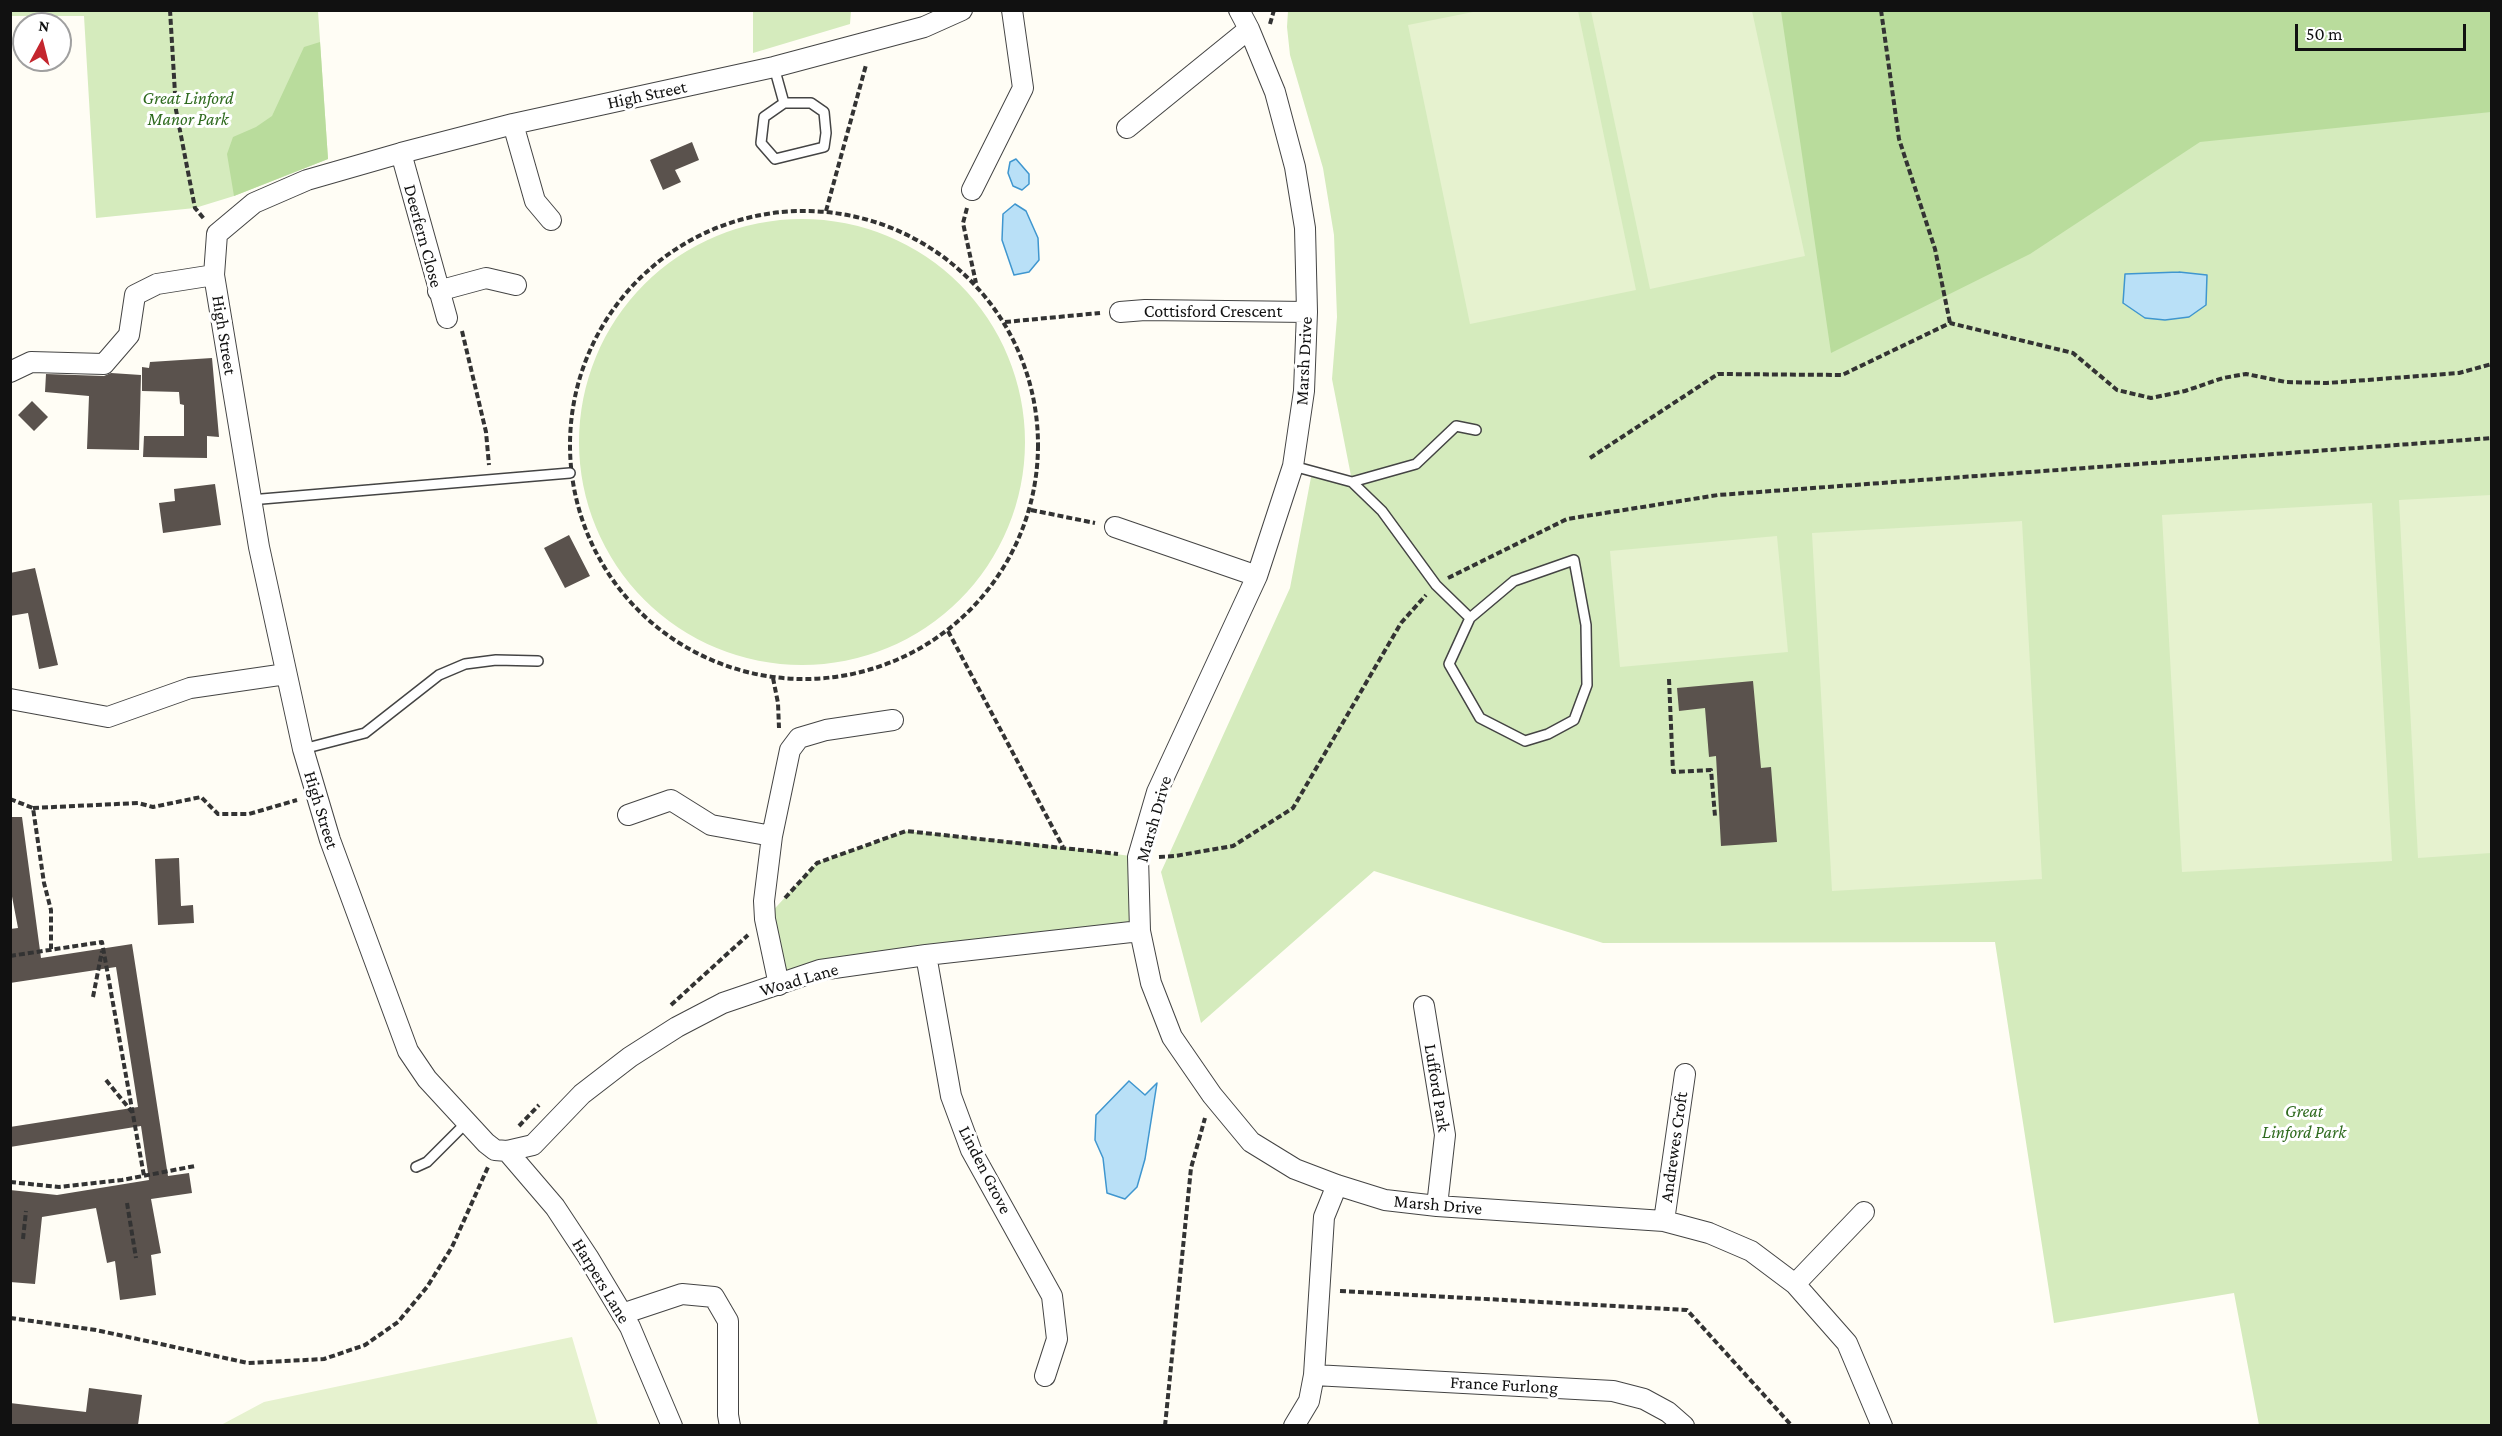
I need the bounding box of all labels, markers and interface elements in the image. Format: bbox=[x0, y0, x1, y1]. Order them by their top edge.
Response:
north arrow bbox=[12, 12, 72, 72]
scale bar bbox=[2298, 12, 2469, 50]
text: N bbox=[38, 17, 50, 35]
text: 50 m bbox=[2306, 24, 2343, 44]
street label: High Street bbox=[605, 76, 689, 114]
park label: Great Linford Manor Park bbox=[143, 87, 233, 130]
street label: Deerfern Close bbox=[399, 182, 447, 290]
street label: High Street bbox=[207, 294, 241, 376]
street label: Cottisford Crescent bbox=[1144, 300, 1282, 322]
street label: Marsh Drive bbox=[1291, 316, 1317, 406]
street label: High Street bbox=[299, 768, 343, 852]
street label: Marsh Drive bbox=[1131, 773, 1177, 865]
street label: Woad Lane bbox=[757, 958, 841, 1002]
street label: Lufford Park bbox=[1419, 1042, 1455, 1134]
street label: Andrewes Croft bbox=[1656, 1090, 1692, 1204]
park label: Great Linford Park bbox=[2262, 1100, 2346, 1142]
street label: Linden Grove bbox=[954, 1122, 1016, 1218]
street label: Marsh Drive bbox=[1393, 1190, 1483, 1220]
street label: Harpers Lane bbox=[567, 1235, 635, 1327]
street label: France Furlong bbox=[1450, 1371, 1558, 1399]

